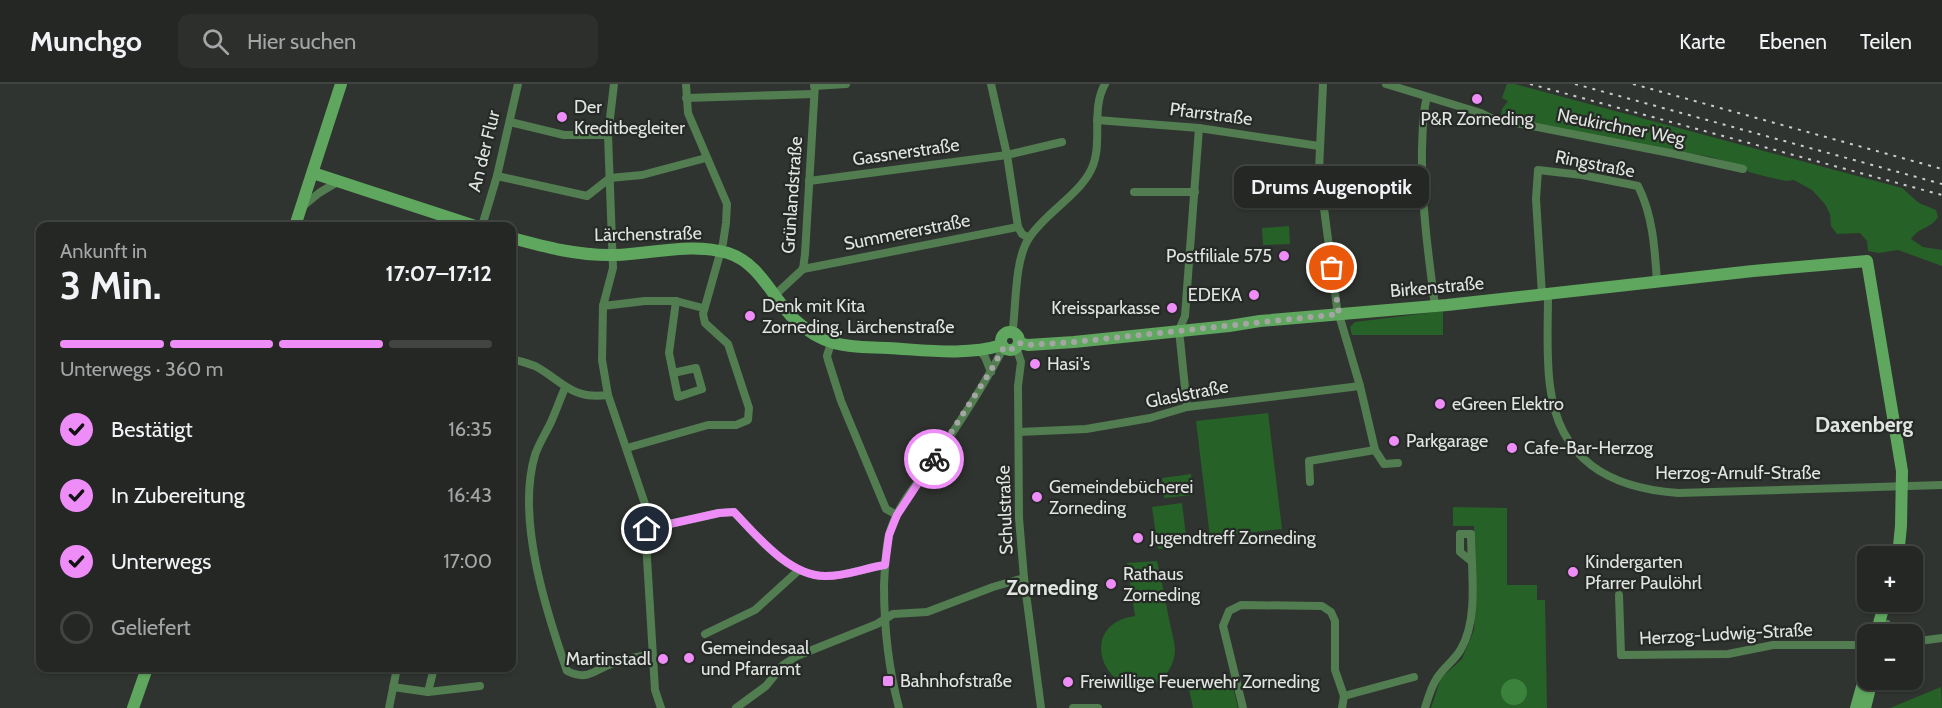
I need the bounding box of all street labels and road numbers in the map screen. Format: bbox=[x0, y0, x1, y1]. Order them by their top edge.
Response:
street label: Pfarrstraße bbox=[1168, 98, 1254, 130]
street label: Neukirchner Weg bbox=[1555, 104, 1688, 150]
street label: An der Flur bbox=[463, 108, 505, 194]
street label: Gassnerstraße bbox=[851, 134, 961, 170]
street label: Grünlandstraße bbox=[777, 136, 807, 254]
street label: Ringstraße bbox=[1553, 145, 1637, 183]
street label: Summererstraße bbox=[842, 209, 972, 255]
street label: Lärchenstraße bbox=[594, 222, 702, 246]
street label: Birkenstraße bbox=[1389, 272, 1485, 302]
street label: Glaslstraße bbox=[1144, 375, 1230, 413]
street label: Herzog-Arnulf-Straße bbox=[1655, 462, 1821, 484]
street label: Schulstraße bbox=[992, 465, 1018, 555]
street label: Herzog-Ludwig-Straße bbox=[1639, 618, 1813, 650]

